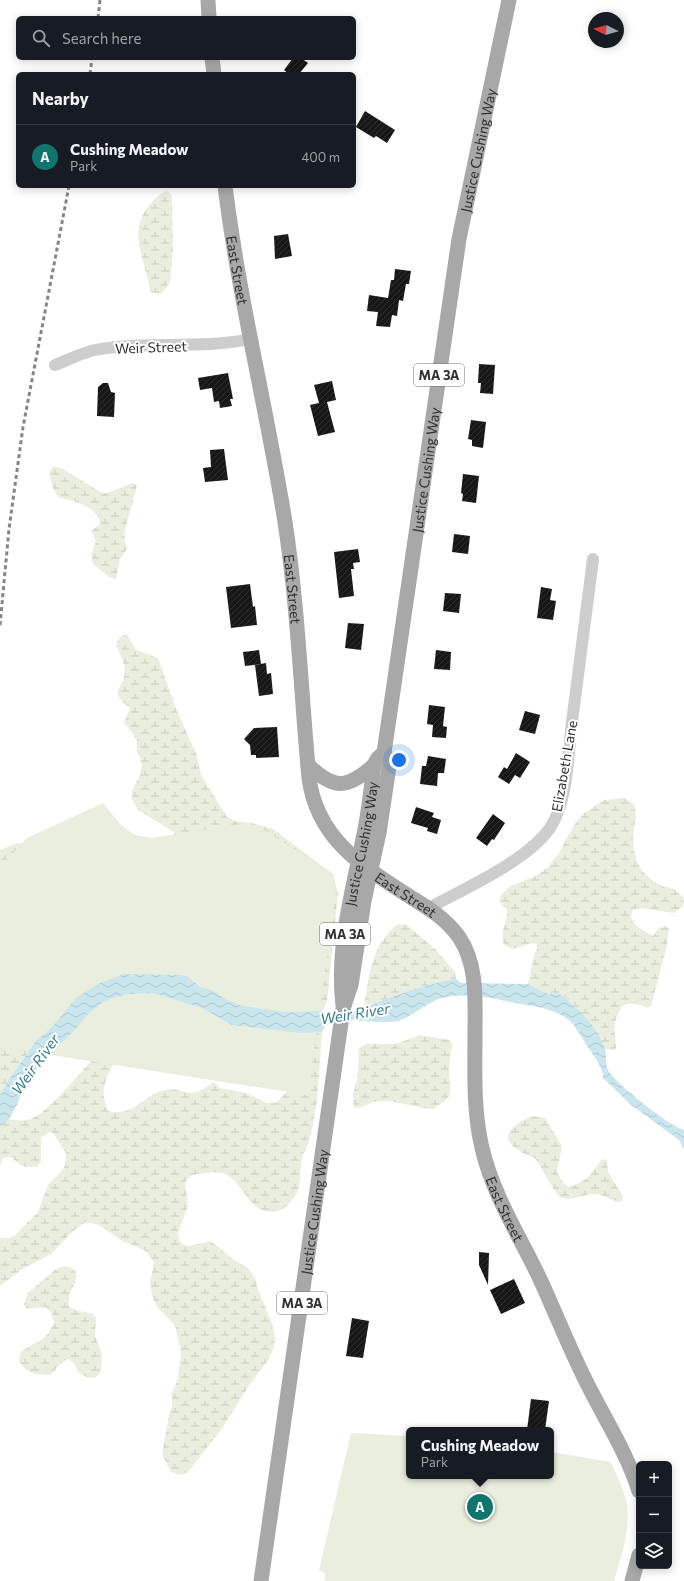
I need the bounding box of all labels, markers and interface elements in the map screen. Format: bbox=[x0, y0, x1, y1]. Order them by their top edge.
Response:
north arrow bbox=[588, 12, 624, 48]
search box bbox=[16, 16, 356, 60]
icon: search bbox=[30, 27, 52, 49]
text: Search here bbox=[62, 29, 141, 47]
street label: Justice Cushing Way bbox=[456, 87, 499, 214]
text: Nearby bbox=[32, 88, 89, 109]
text: Cushing Meadow bbox=[70, 140, 188, 158]
text: A bbox=[40, 149, 50, 165]
text: 400 m bbox=[301, 149, 340, 165]
text: Park bbox=[70, 158, 97, 174]
street label: East Street bbox=[224, 234, 252, 306]
street label: Weir Street bbox=[115, 337, 188, 357]
road number: MA 3A bbox=[414, 364, 464, 386]
street label: Justice Cushing Way bbox=[408, 406, 443, 534]
street label: East Street bbox=[281, 553, 305, 625]
street label: Elizabeth Lane bbox=[548, 719, 580, 813]
your location bbox=[389, 750, 409, 770]
street label: Justice Cushing Way bbox=[341, 781, 380, 907]
street label: East Street bbox=[372, 868, 441, 920]
road number: MA 3A bbox=[320, 923, 370, 945]
water label: Weir River bbox=[319, 998, 392, 1027]
water label: Weir River bbox=[7, 1029, 64, 1098]
street label: Justice Cushing Way bbox=[297, 1148, 331, 1276]
street label: East Street bbox=[483, 1174, 528, 1244]
road number: MA 3A bbox=[277, 1292, 327, 1314]
popup bbox=[406, 1427, 554, 1479]
text: Cushing Meadow bbox=[421, 1436, 539, 1454]
text: Park bbox=[421, 1454, 448, 1470]
map controls bbox=[636, 1461, 672, 1569]
button: + bbox=[636, 1461, 672, 1497]
pin: A bbox=[467, 1492, 493, 1522]
button: − bbox=[636, 1497, 672, 1533]
button: layers bbox=[636, 1533, 672, 1569]

